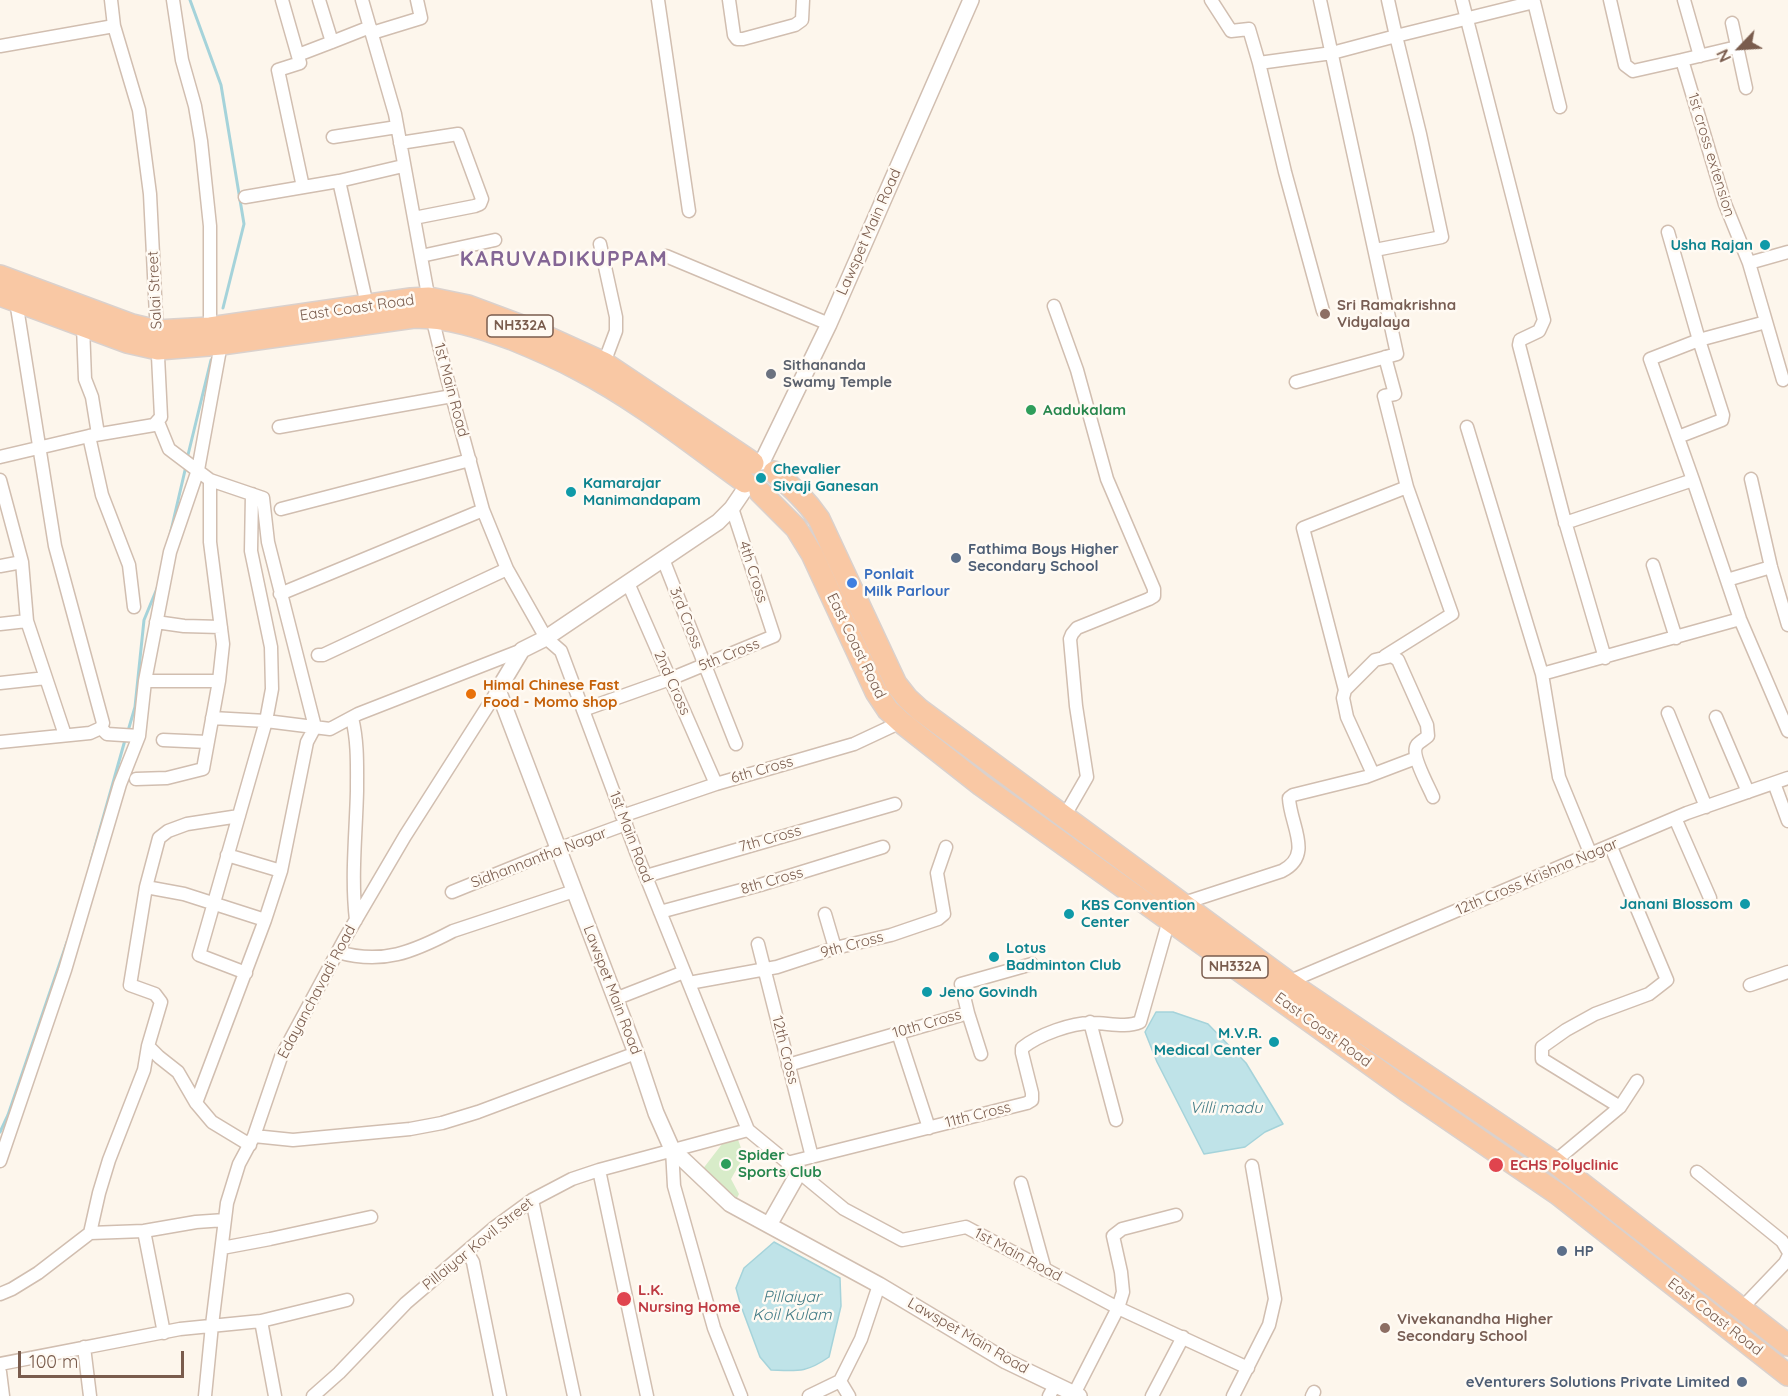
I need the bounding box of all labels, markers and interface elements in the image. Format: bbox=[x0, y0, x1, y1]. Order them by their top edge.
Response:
north arrow bbox=[1710, 18, 1770, 78]
text: N bbox=[1712, 46, 1735, 65]
street label: 1st cross extension bbox=[1684, 91, 1738, 219]
street label: Lawspet Main Road bbox=[833, 166, 905, 298]
place label: Usha Rajan bbox=[1671, 236, 1753, 254]
marker: Usha Rajan bbox=[1758, 238, 1772, 252]
district label: KARUVADIKUPPAM bbox=[460, 247, 668, 273]
street label: Salai Street bbox=[144, 250, 166, 330]
street label: East Coast Road bbox=[299, 291, 415, 325]
place label: Sri Ramakrishna Vidyalaya bbox=[1337, 296, 1456, 331]
marker: Sri Ramakrishna Vidyalaya bbox=[1318, 307, 1332, 321]
road number: NH332A bbox=[487, 315, 553, 337]
street label: 1st Main Road bbox=[430, 341, 472, 439]
place label: Sithananda Swamy Temple bbox=[783, 356, 892, 391]
marker: Sithananda Swamy Temple bbox=[764, 367, 778, 381]
place label: Aadukalam bbox=[1043, 401, 1126, 419]
marker: Aadukalam bbox=[1024, 403, 1038, 417]
place label: Chevalier Sivaji Ganesan bbox=[773, 460, 879, 495]
marker: Chevalier Sivaji Ganesan bbox=[754, 471, 768, 485]
place label: Kamarajar Manimandapam bbox=[583, 474, 701, 509]
marker: Kamarajar Manimandapam bbox=[564, 485, 578, 499]
street label: 4th Cross bbox=[735, 539, 771, 605]
place label: Fathima Boys Higher Secondary School bbox=[968, 540, 1119, 575]
marker: Fathima Boys Higher Secondary School bbox=[949, 551, 963, 565]
place label: Ponlait Milk Parlour bbox=[864, 565, 950, 600]
marker: Ponlait Milk Parlour bbox=[845, 576, 859, 590]
street label: 3rd Cross bbox=[666, 585, 706, 651]
street label: East Coast Road bbox=[823, 590, 889, 702]
street label: 5th Cross bbox=[696, 635, 762, 675]
street label: 2nd Cross bbox=[650, 648, 694, 718]
place label: Himal Chinese Fast Food - Momo shop bbox=[483, 676, 620, 711]
marker: Himal Chinese Fast Food - Momo shop bbox=[464, 687, 478, 701]
street label: 6th Cross bbox=[729, 753, 795, 787]
street label: 1st Main Road bbox=[605, 789, 657, 885]
street label: 7th Cross bbox=[737, 822, 803, 856]
street label: Sidhannantha Nagar bbox=[468, 824, 610, 892]
street label: 12th Cross Krishna Nagar bbox=[1453, 835, 1621, 919]
street label: 8th Cross bbox=[739, 864, 805, 898]
place label: Janani Blossom bbox=[1620, 895, 1733, 913]
place label: KBS Convention Center bbox=[1081, 896, 1196, 931]
marker: Janani Blossom bbox=[1738, 897, 1752, 911]
marker: KBS Convention Center bbox=[1062, 907, 1076, 921]
street label: Edayanchavadi Road bbox=[274, 922, 360, 1062]
street label: Lawspet Main Road bbox=[579, 923, 645, 1057]
street label: 9th Cross bbox=[819, 928, 885, 962]
place label: Lotus Badminton Club bbox=[1006, 939, 1121, 974]
marker: Lotus Badminton Club bbox=[987, 950, 1001, 964]
road number: NH332A bbox=[1202, 956, 1268, 978]
place label: Jeno Govindh bbox=[939, 983, 1037, 1001]
marker: Jeno Govindh bbox=[920, 985, 934, 999]
street label: East Coast Road bbox=[1271, 989, 1375, 1071]
street label: 10th Cross bbox=[891, 1006, 963, 1042]
street label: 12th Cross bbox=[768, 1014, 802, 1086]
place label: M.V.R. Medical Center bbox=[1154, 1024, 1262, 1059]
marker: M.V.R. Medical Center bbox=[1267, 1035, 1281, 1049]
street label: 11th Cross bbox=[943, 1098, 1013, 1132]
water label: Villi madu bbox=[1190, 1098, 1262, 1118]
place label: Spider Sports Club bbox=[738, 1146, 822, 1181]
marker: ECHS Polyclinic bbox=[1487, 1156, 1505, 1174]
place label: ECHS Polyclinic bbox=[1510, 1156, 1618, 1174]
marker: Spider Sports Club bbox=[719, 1157, 733, 1171]
street label: Pillaiyar Kovil Street bbox=[419, 1194, 537, 1294]
street label: 1st Main Road bbox=[971, 1224, 1065, 1286]
place label: HP bbox=[1574, 1242, 1594, 1260]
marker: HP bbox=[1555, 1244, 1569, 1258]
street label: East Coast Road bbox=[1664, 1274, 1766, 1360]
place label: L.K. Nursing Home bbox=[638, 1281, 741, 1316]
water label: Pillaiyar Koil Kulam bbox=[752, 1287, 832, 1325]
marker: L.K. Nursing Home bbox=[615, 1290, 633, 1308]
street label: Lawspet Main Road bbox=[904, 1294, 1032, 1378]
place label: Vivekanandha Higher Secondary School bbox=[1397, 1310, 1553, 1345]
marker: Vivekanandha Higher Secondary School bbox=[1378, 1321, 1392, 1335]
scale bar bbox=[21, 1339, 188, 1377]
text: 100 m bbox=[29, 1350, 78, 1373]
place label: eVenturers Solutions Private Limited bbox=[1466, 1373, 1730, 1391]
marker: eVenturers Solutions Private Limited bbox=[1735, 1375, 1749, 1389]

